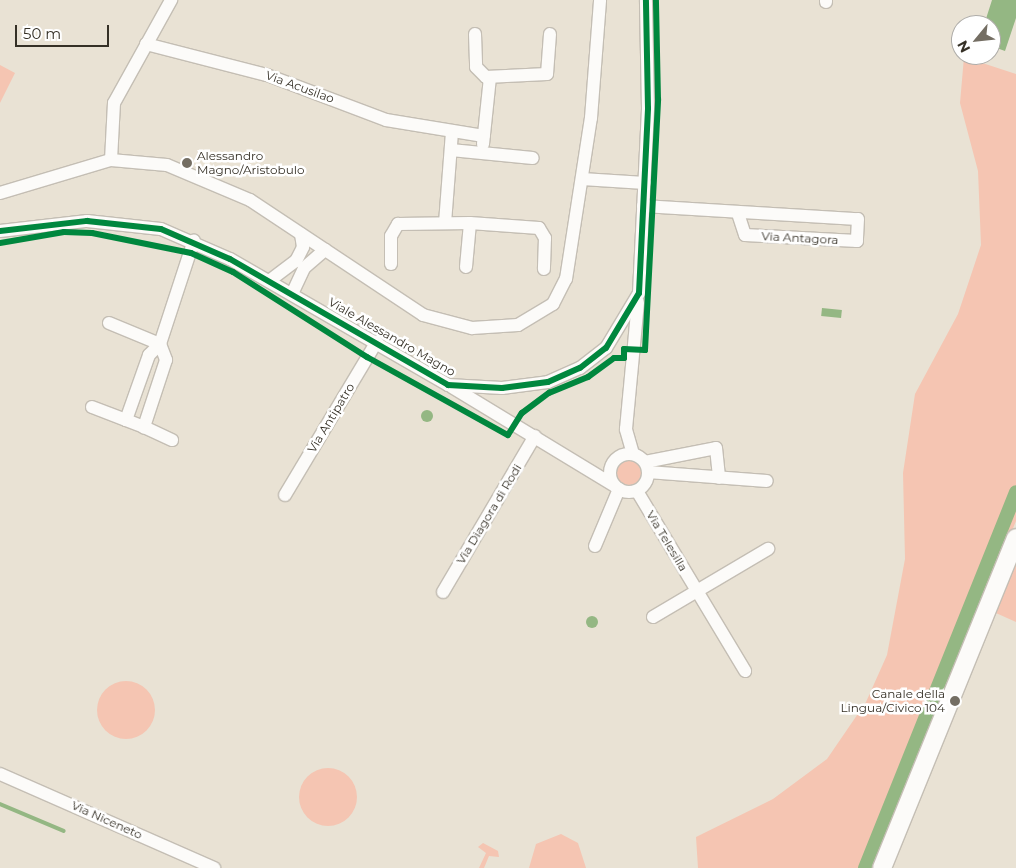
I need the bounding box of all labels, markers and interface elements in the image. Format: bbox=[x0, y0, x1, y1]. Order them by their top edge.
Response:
scale bar bbox=[18, 15, 111, 47]
north arrow bbox=[951, 15, 1001, 65]
text: 50 m bbox=[23, 24, 61, 43]
text: N bbox=[953, 37, 974, 56]
street label: Via Acusilao bbox=[264, 68, 336, 106]
place label: Alessandro Magno/Aristobulo bbox=[197, 149, 304, 177]
marker: Alessandro Magno/Aristobulo bbox=[181, 157, 193, 169]
street label: Via Antagora bbox=[761, 229, 839, 247]
street label: Viale Alessandro Magno bbox=[326, 295, 458, 379]
street label: Via Antipatro bbox=[305, 381, 357, 455]
street label: Via Diagora di Rodi bbox=[453, 461, 525, 567]
street label: Via Telesilla bbox=[643, 508, 691, 574]
place label: Canale della Lingua/Civico 104 bbox=[840, 687, 945, 715]
marker: Canale della Lingua/Civico 104 bbox=[949, 695, 961, 707]
street label: Via Niceneto bbox=[69, 798, 145, 842]

